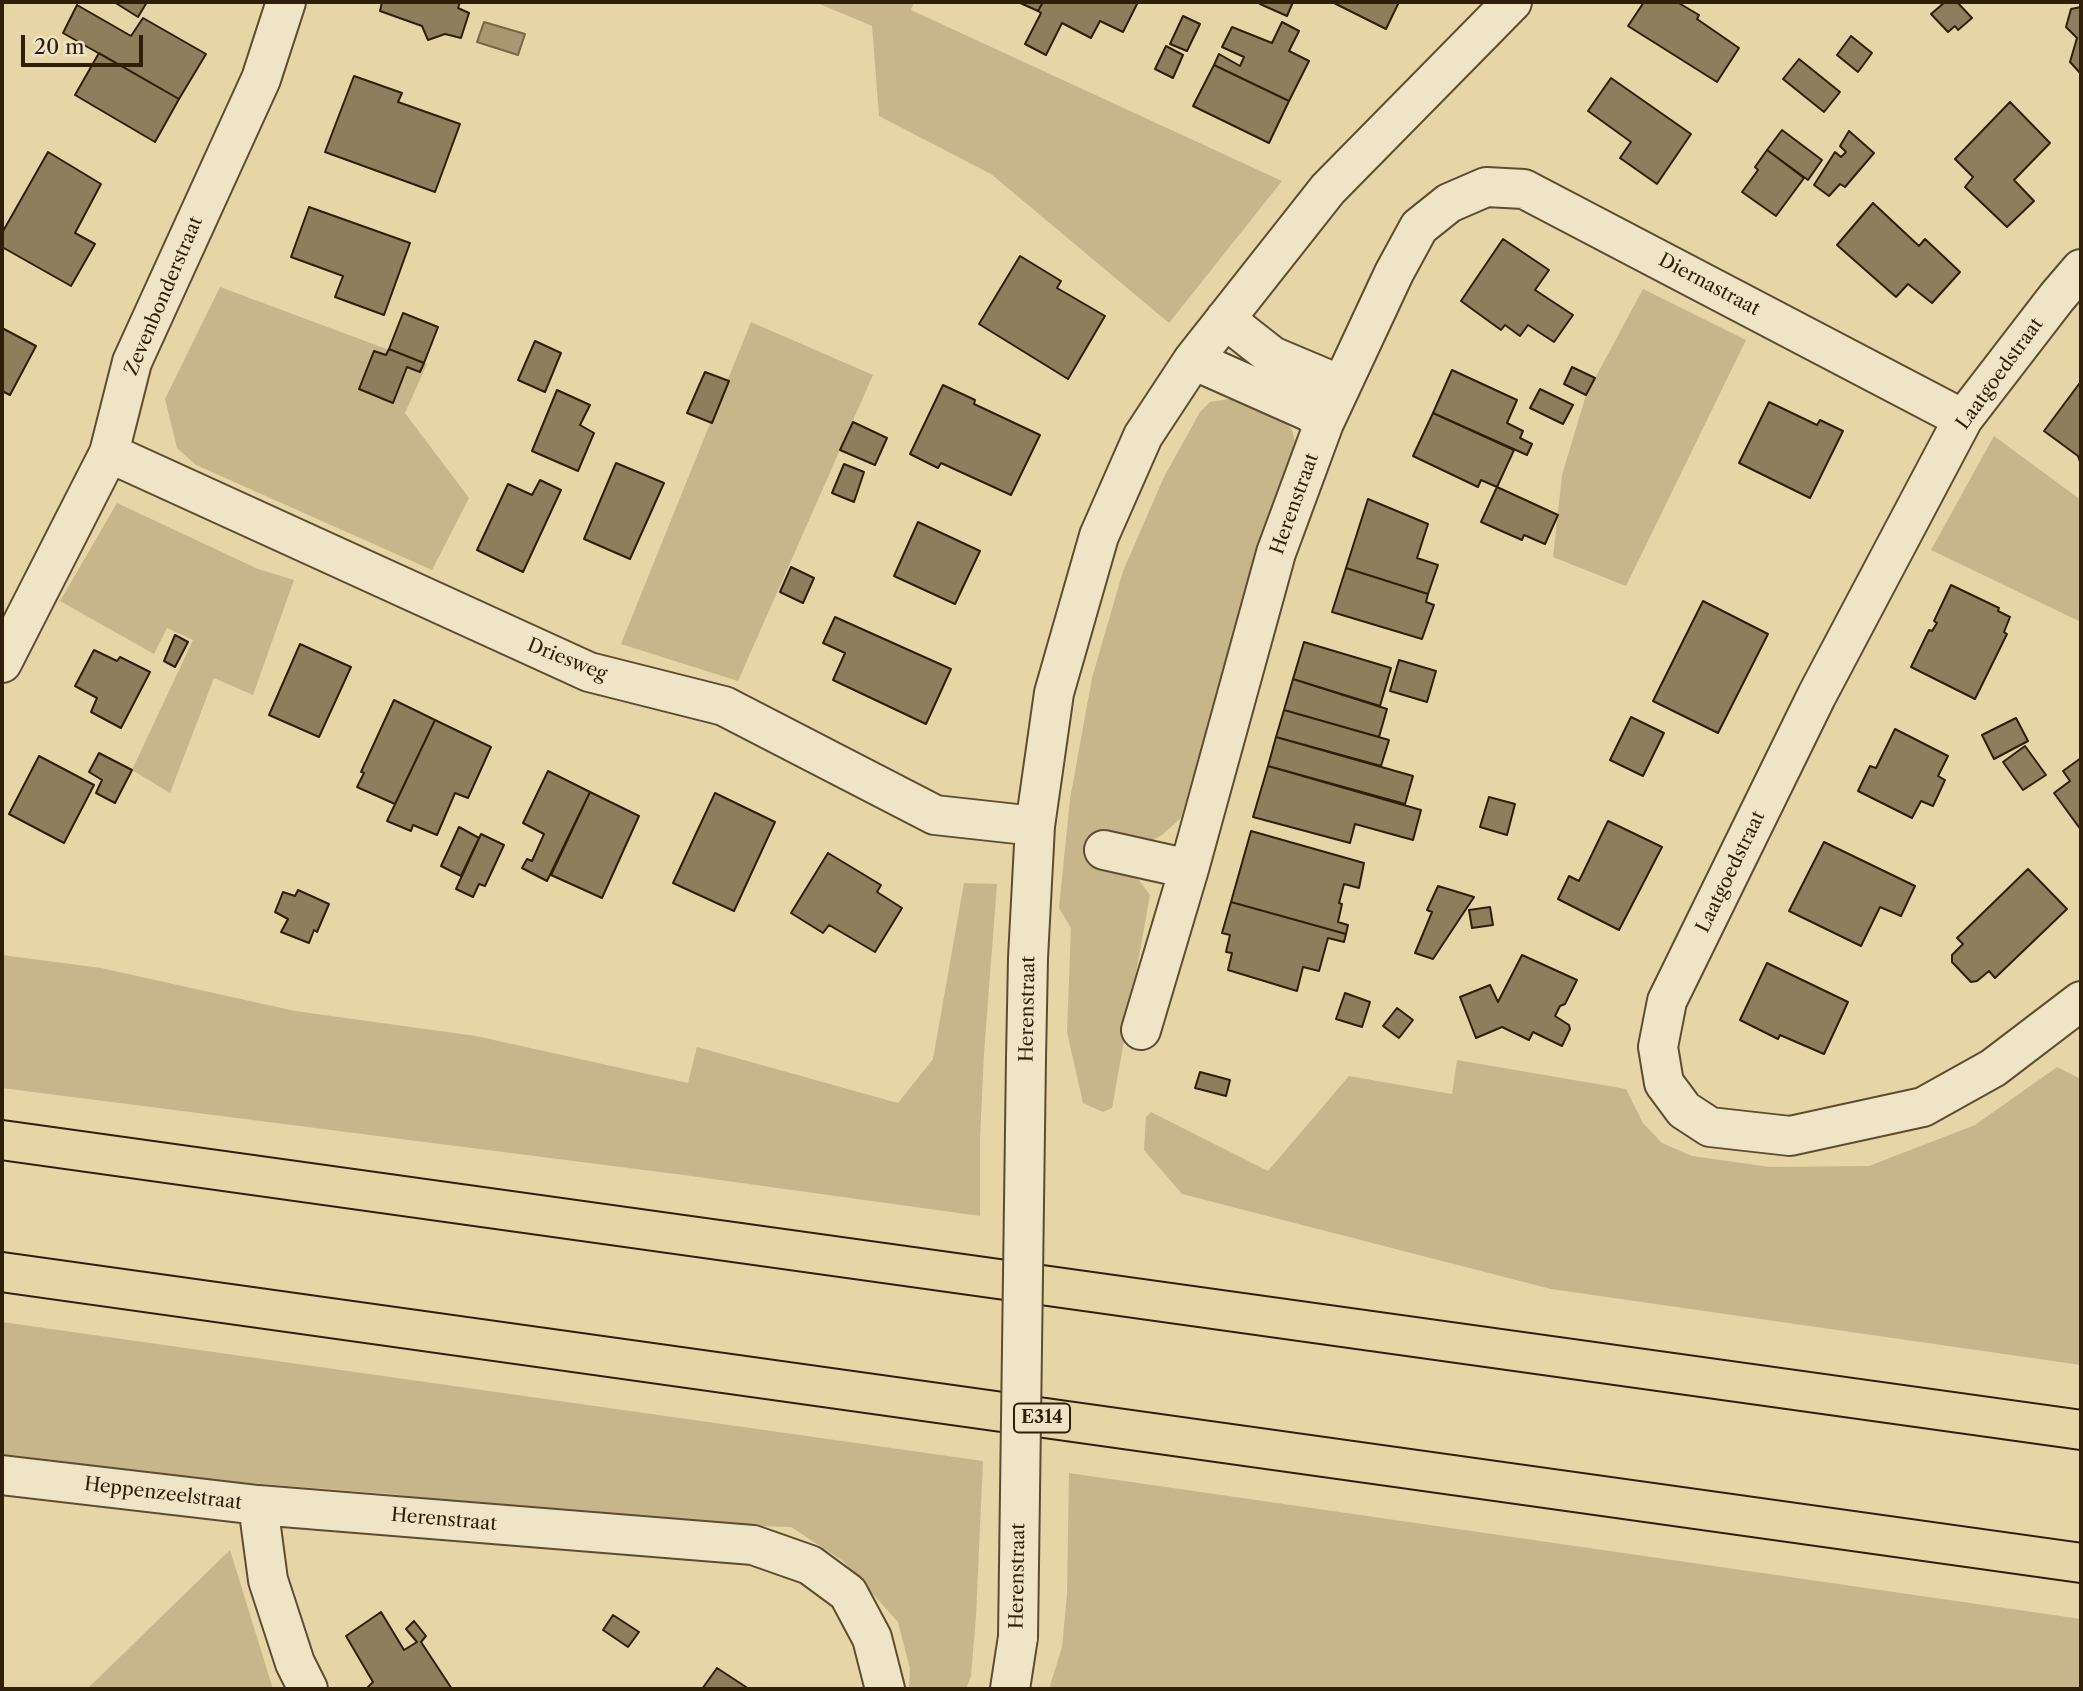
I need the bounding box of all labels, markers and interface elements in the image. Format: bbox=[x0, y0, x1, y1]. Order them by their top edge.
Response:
scale bar bbox=[24, 21, 147, 65]
text: 20 m bbox=[34, 34, 85, 59]
street label: Zevenbonderstraat bbox=[120, 213, 208, 379]
street label: Diernastraat bbox=[1655, 249, 1763, 321]
street label: Laatgoedstraat bbox=[1952, 314, 2048, 434]
street label: Herenstraat bbox=[1266, 450, 1324, 558]
street label: Driesweg bbox=[524, 634, 610, 686]
street label: Laatgoedstraat bbox=[1692, 807, 1770, 937]
street label: Herenstraat bbox=[1016, 956, 1040, 1062]
road number: E314 bbox=[1014, 1404, 1070, 1433]
street label: Heppenzeelstraat bbox=[83, 1473, 243, 1515]
street label: Herenstraat bbox=[390, 1504, 498, 1536]
street label: Herenstraat bbox=[1006, 1523, 1030, 1629]

